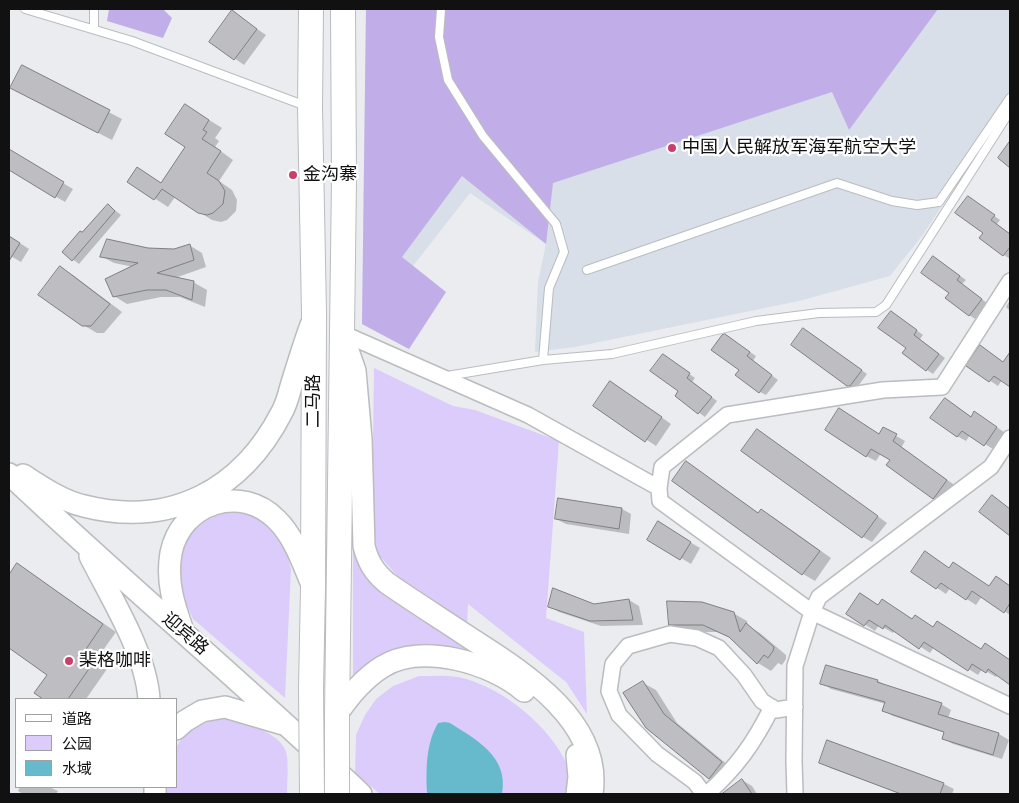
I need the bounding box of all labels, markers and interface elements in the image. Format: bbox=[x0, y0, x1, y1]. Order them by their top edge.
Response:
place label: 中国人民解放军海军航空大学 bbox=[682, 137, 916, 159]
marker: 中国人民解放军海军航空大学 bbox=[666, 142, 678, 154]
place label: 金沟寨 bbox=[303, 164, 357, 186]
marker: 金沟寨 bbox=[287, 169, 299, 181]
street label: 二马路 bbox=[303, 374, 325, 428]
street label: 迎宾路 bbox=[158, 608, 212, 660]
place label: 棐格咖啡 bbox=[79, 650, 151, 672]
marker: 棐格咖啡 bbox=[63, 655, 75, 667]
legend bbox=[15, 698, 178, 788]
text: 道路 bbox=[62, 710, 92, 728]
text: 公园 bbox=[62, 735, 92, 753]
text: 水域 bbox=[62, 760, 92, 778]

